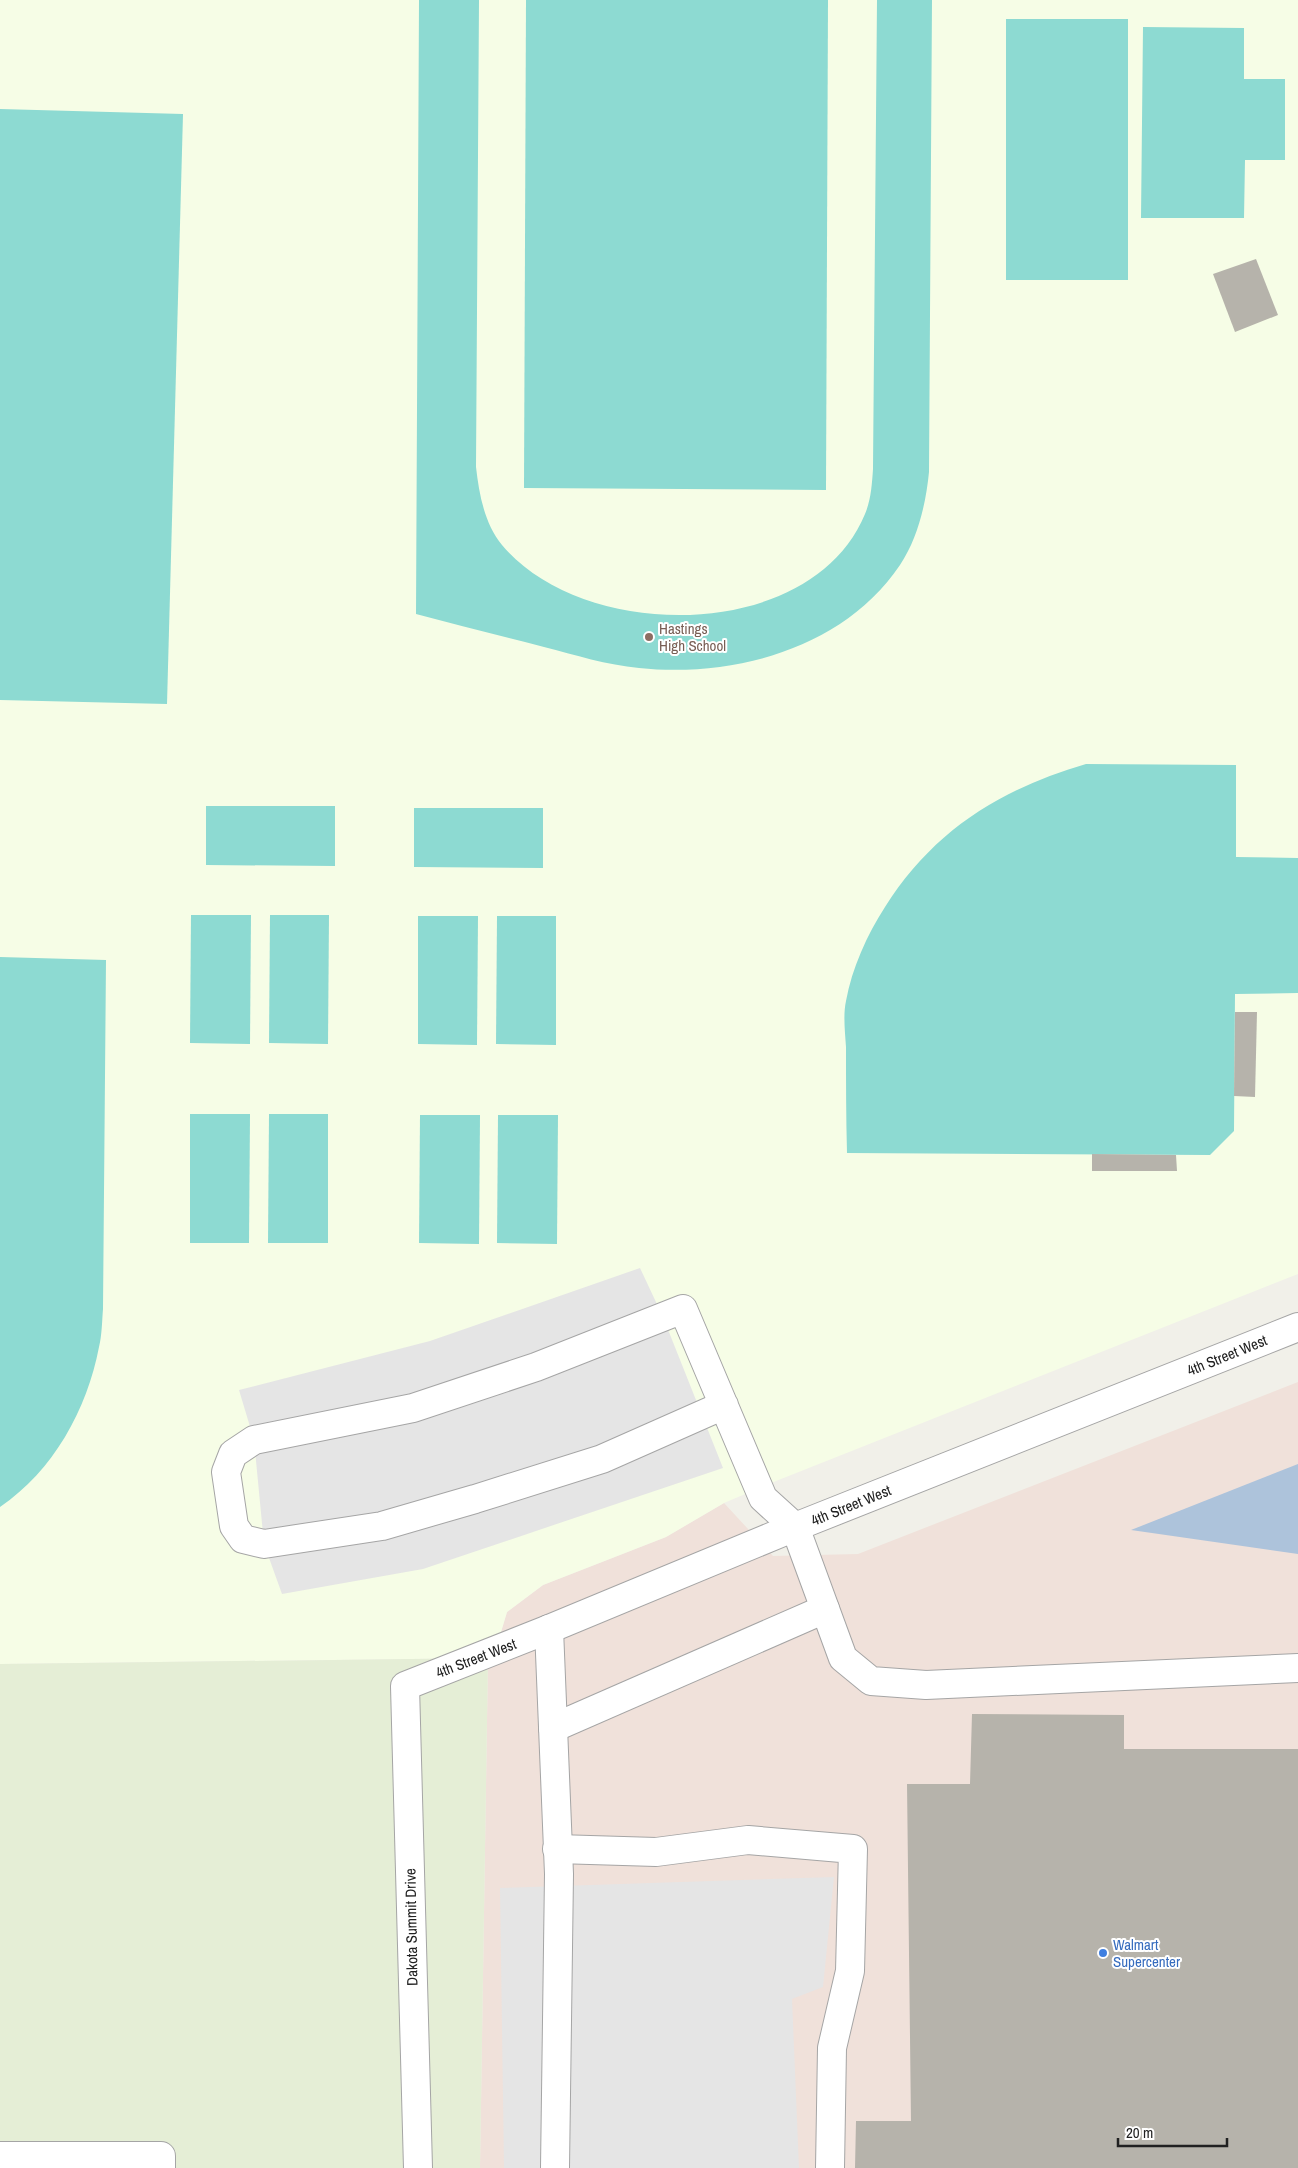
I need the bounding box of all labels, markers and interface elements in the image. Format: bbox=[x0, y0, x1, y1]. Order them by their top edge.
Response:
place label: Hastings High School bbox=[659, 618, 726, 656]
marker: Hastings High School bbox=[643, 631, 655, 643]
street label: 4th Street West bbox=[1184, 1329, 1271, 1381]
street label: 4th Street West bbox=[808, 1479, 895, 1531]
street label: 4th Street West bbox=[433, 1633, 520, 1683]
street label: Dakota Summit Drive bbox=[399, 1868, 423, 1986]
place label: Walmart Supercenter bbox=[1113, 1934, 1180, 1972]
marker: Walmart Supercenter bbox=[1097, 1947, 1109, 1959]
scale bar bbox=[1118, 2116, 1227, 2148]
text: 20 m bbox=[1126, 2122, 1153, 2143]

